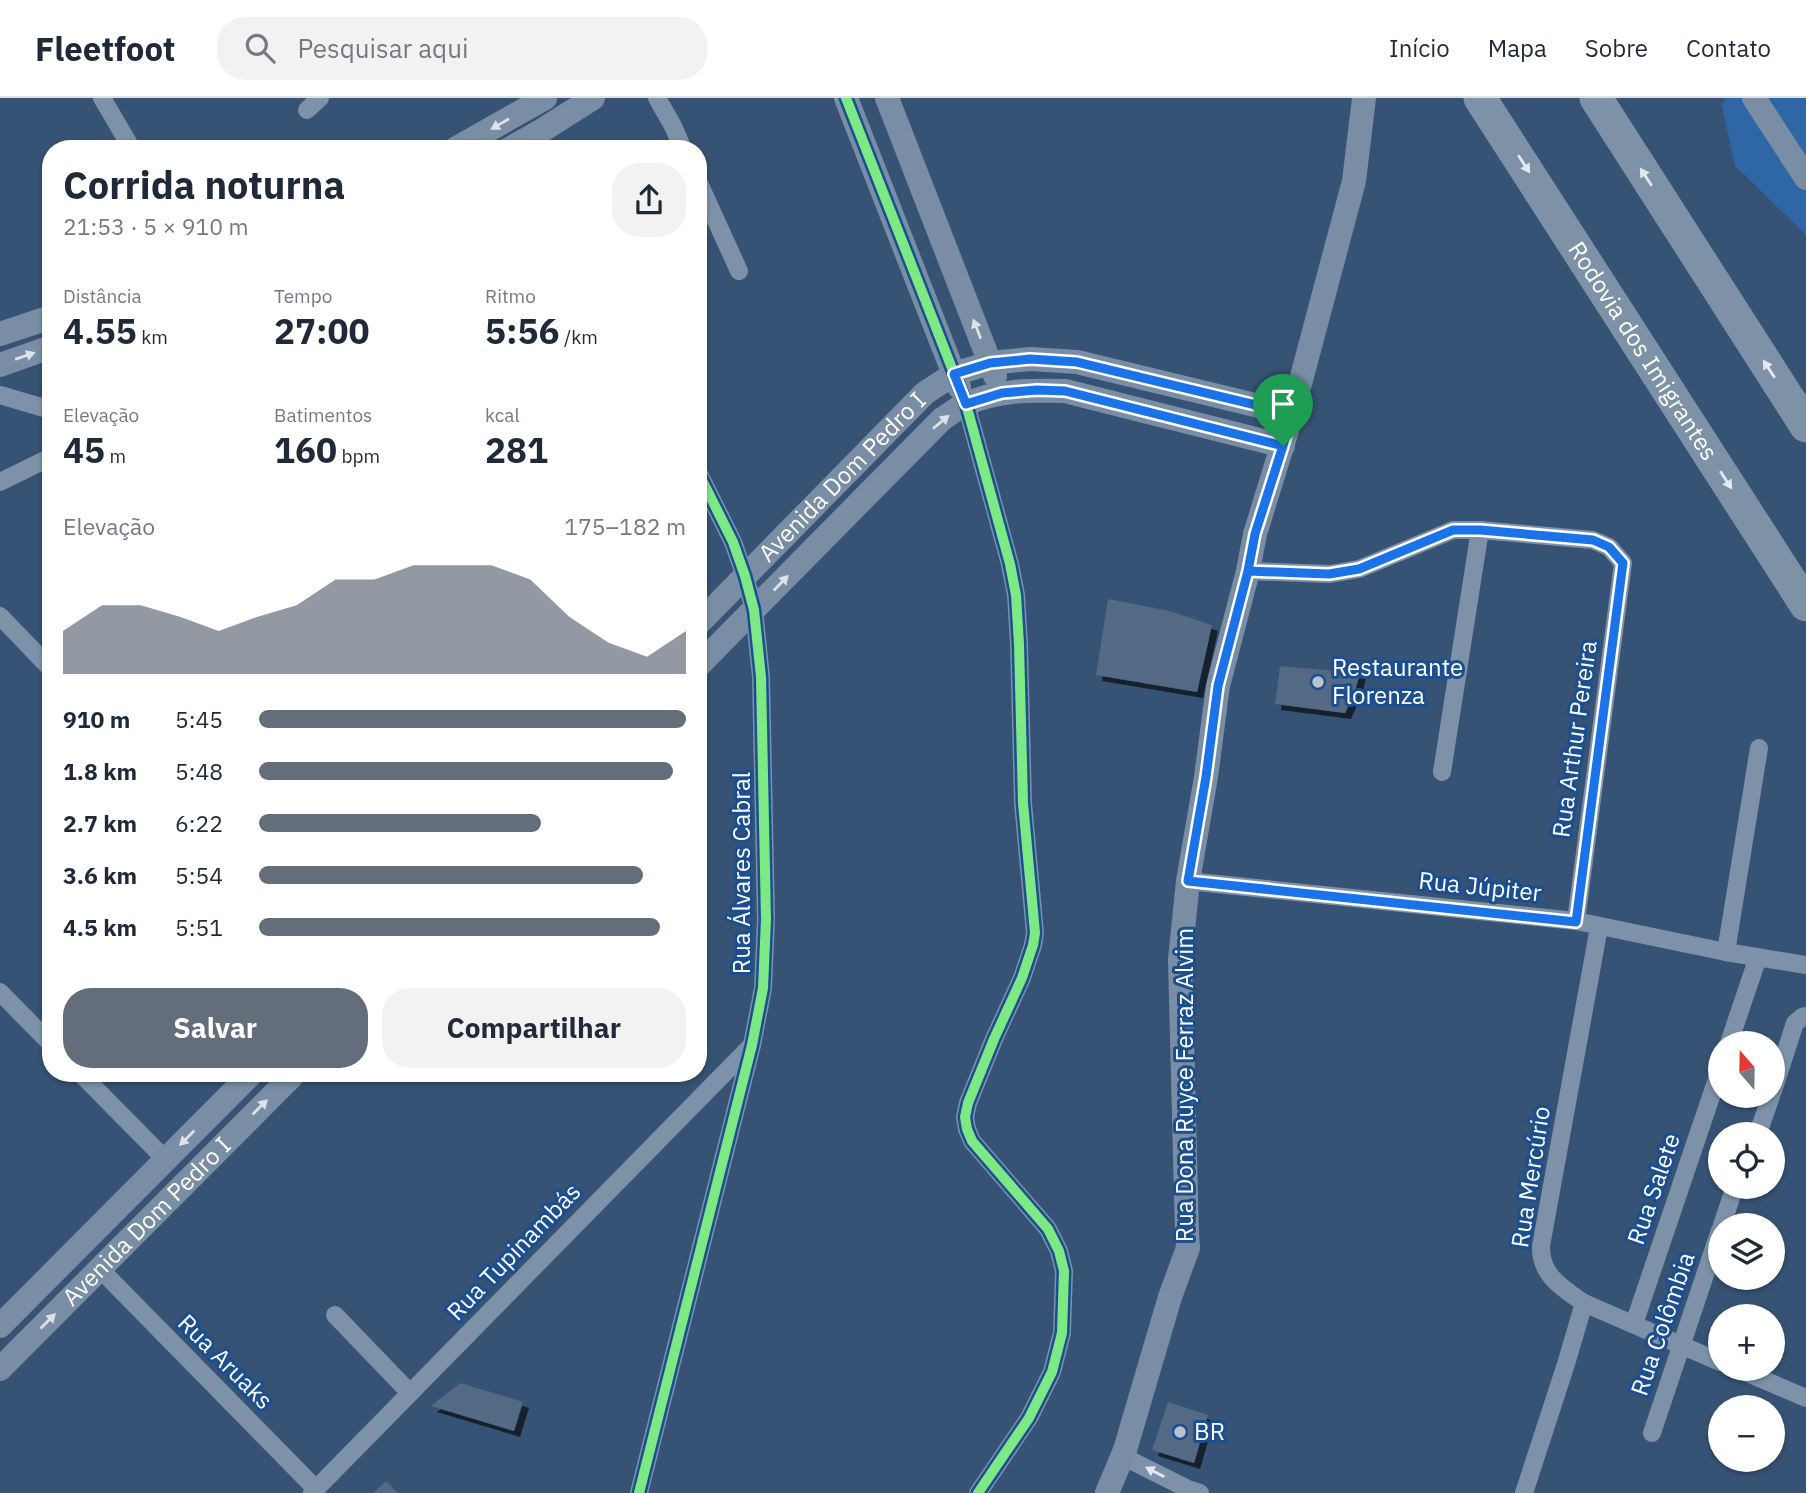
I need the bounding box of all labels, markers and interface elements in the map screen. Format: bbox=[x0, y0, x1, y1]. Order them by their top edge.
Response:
search box bbox=[217, 17, 707, 80]
text: Fleetfoot bbox=[35, 27, 175, 70]
icon: search bbox=[241, 29, 279, 67]
text: Pesquisar aqui bbox=[297, 31, 468, 65]
text: Início bbox=[1389, 32, 1450, 64]
text: Mapa bbox=[1488, 32, 1547, 64]
text: Sobre bbox=[1585, 32, 1648, 64]
text: Contato bbox=[1686, 32, 1771, 64]
one-way arrow bbox=[490, 118, 510, 130]
one-way arrow bbox=[1517, 155, 1530, 174]
text: Corrida noturna bbox=[63, 160, 345, 209]
button: share bbox=[612, 163, 686, 237]
one-way arrow bbox=[1640, 168, 1653, 187]
text: 21:53 · 5 × 910 m bbox=[63, 211, 249, 241]
street label: Rodovia dos Imigrantes bbox=[1561, 235, 1726, 466]
text: Distância bbox=[63, 284, 142, 308]
text: Tempo bbox=[274, 284, 332, 308]
text: Ritmo bbox=[485, 284, 536, 308]
text: 4.55 bbox=[63, 308, 137, 354]
text: 27:00 bbox=[274, 308, 370, 354]
text: 5:56 bbox=[485, 308, 560, 354]
one-way arrow bbox=[971, 318, 982, 339]
text: km bbox=[137, 325, 168, 349]
text: /km bbox=[560, 325, 598, 349]
one-way arrow bbox=[15, 350, 36, 361]
one-way arrow bbox=[1763, 359, 1776, 379]
pin bbox=[1253, 374, 1313, 446]
street label: Avenida Dom Pedro I bbox=[751, 384, 932, 568]
icon: arrive bbox=[1264, 385, 1302, 423]
text: Elevação bbox=[63, 403, 139, 427]
text: Batimentos bbox=[274, 403, 372, 427]
text: kcal bbox=[485, 403, 520, 427]
one-way arrow bbox=[932, 414, 950, 429]
text: 45 bbox=[63, 427, 105, 473]
text: 160 bbox=[274, 427, 337, 473]
text: 281 bbox=[485, 427, 548, 473]
text: m bbox=[105, 444, 126, 468]
text: bpm bbox=[337, 444, 380, 468]
one-way arrow bbox=[1719, 470, 1732, 489]
text: Elevação bbox=[63, 511, 155, 541]
text: 175–182 m bbox=[564, 511, 686, 541]
one-way arrow bbox=[772, 575, 788, 592]
street label: Rua Arthur Pereira bbox=[1544, 638, 1604, 839]
place label: Restaurante Florenza bbox=[1332, 651, 1463, 711]
marker: Restaurante Florenza bbox=[1310, 674, 1326, 690]
text: 910 m bbox=[63, 704, 130, 734]
text: 5:45 bbox=[175, 704, 223, 734]
text: 1.8 km bbox=[63, 756, 137, 786]
text: 5:48 bbox=[175, 756, 223, 786]
street label: Rua Álvares Cabral bbox=[725, 772, 757, 974]
text: 2.7 km bbox=[63, 808, 137, 838]
text: 6:22 bbox=[175, 808, 223, 838]
text: 3.6 km bbox=[63, 860, 137, 890]
text: 5:54 bbox=[175, 860, 223, 890]
street label: Rua Júpiter bbox=[1417, 864, 1543, 908]
text: 4.5 km bbox=[63, 912, 137, 942]
text: 5:51 bbox=[175, 912, 223, 942]
street label: Rua Dona Ruyce Ferraz Alvim bbox=[1168, 928, 1200, 1242]
button: Salvar bbox=[63, 988, 368, 1068]
button: Compartilhar bbox=[382, 988, 686, 1068]
north arrow bbox=[1708, 1031, 1785, 1108]
map controls bbox=[1708, 1031, 1785, 1472]
one-way arrow bbox=[252, 1099, 269, 1116]
street label: Rua Mercúrio bbox=[1503, 1104, 1557, 1250]
button: locate bbox=[1708, 1122, 1785, 1199]
street label: Avenida Dom Pedro I bbox=[55, 1129, 237, 1313]
street label: Rua Salete bbox=[1619, 1129, 1687, 1248]
one-way arrow bbox=[179, 1130, 196, 1146]
street label: Rua Tupinambás bbox=[439, 1176, 587, 1327]
button: layers bbox=[1708, 1213, 1785, 1290]
street label: Rua Colômbia bbox=[1623, 1248, 1702, 1400]
button: + bbox=[1708, 1304, 1785, 1381]
street label: Rua Aruaks bbox=[171, 1307, 280, 1416]
one-way arrow bbox=[40, 1312, 57, 1329]
button: − bbox=[1708, 1395, 1785, 1472]
place label: BR bbox=[1194, 1415, 1225, 1447]
marker: BR bbox=[1172, 1424, 1188, 1440]
one-way arrow bbox=[1145, 1467, 1165, 1478]

